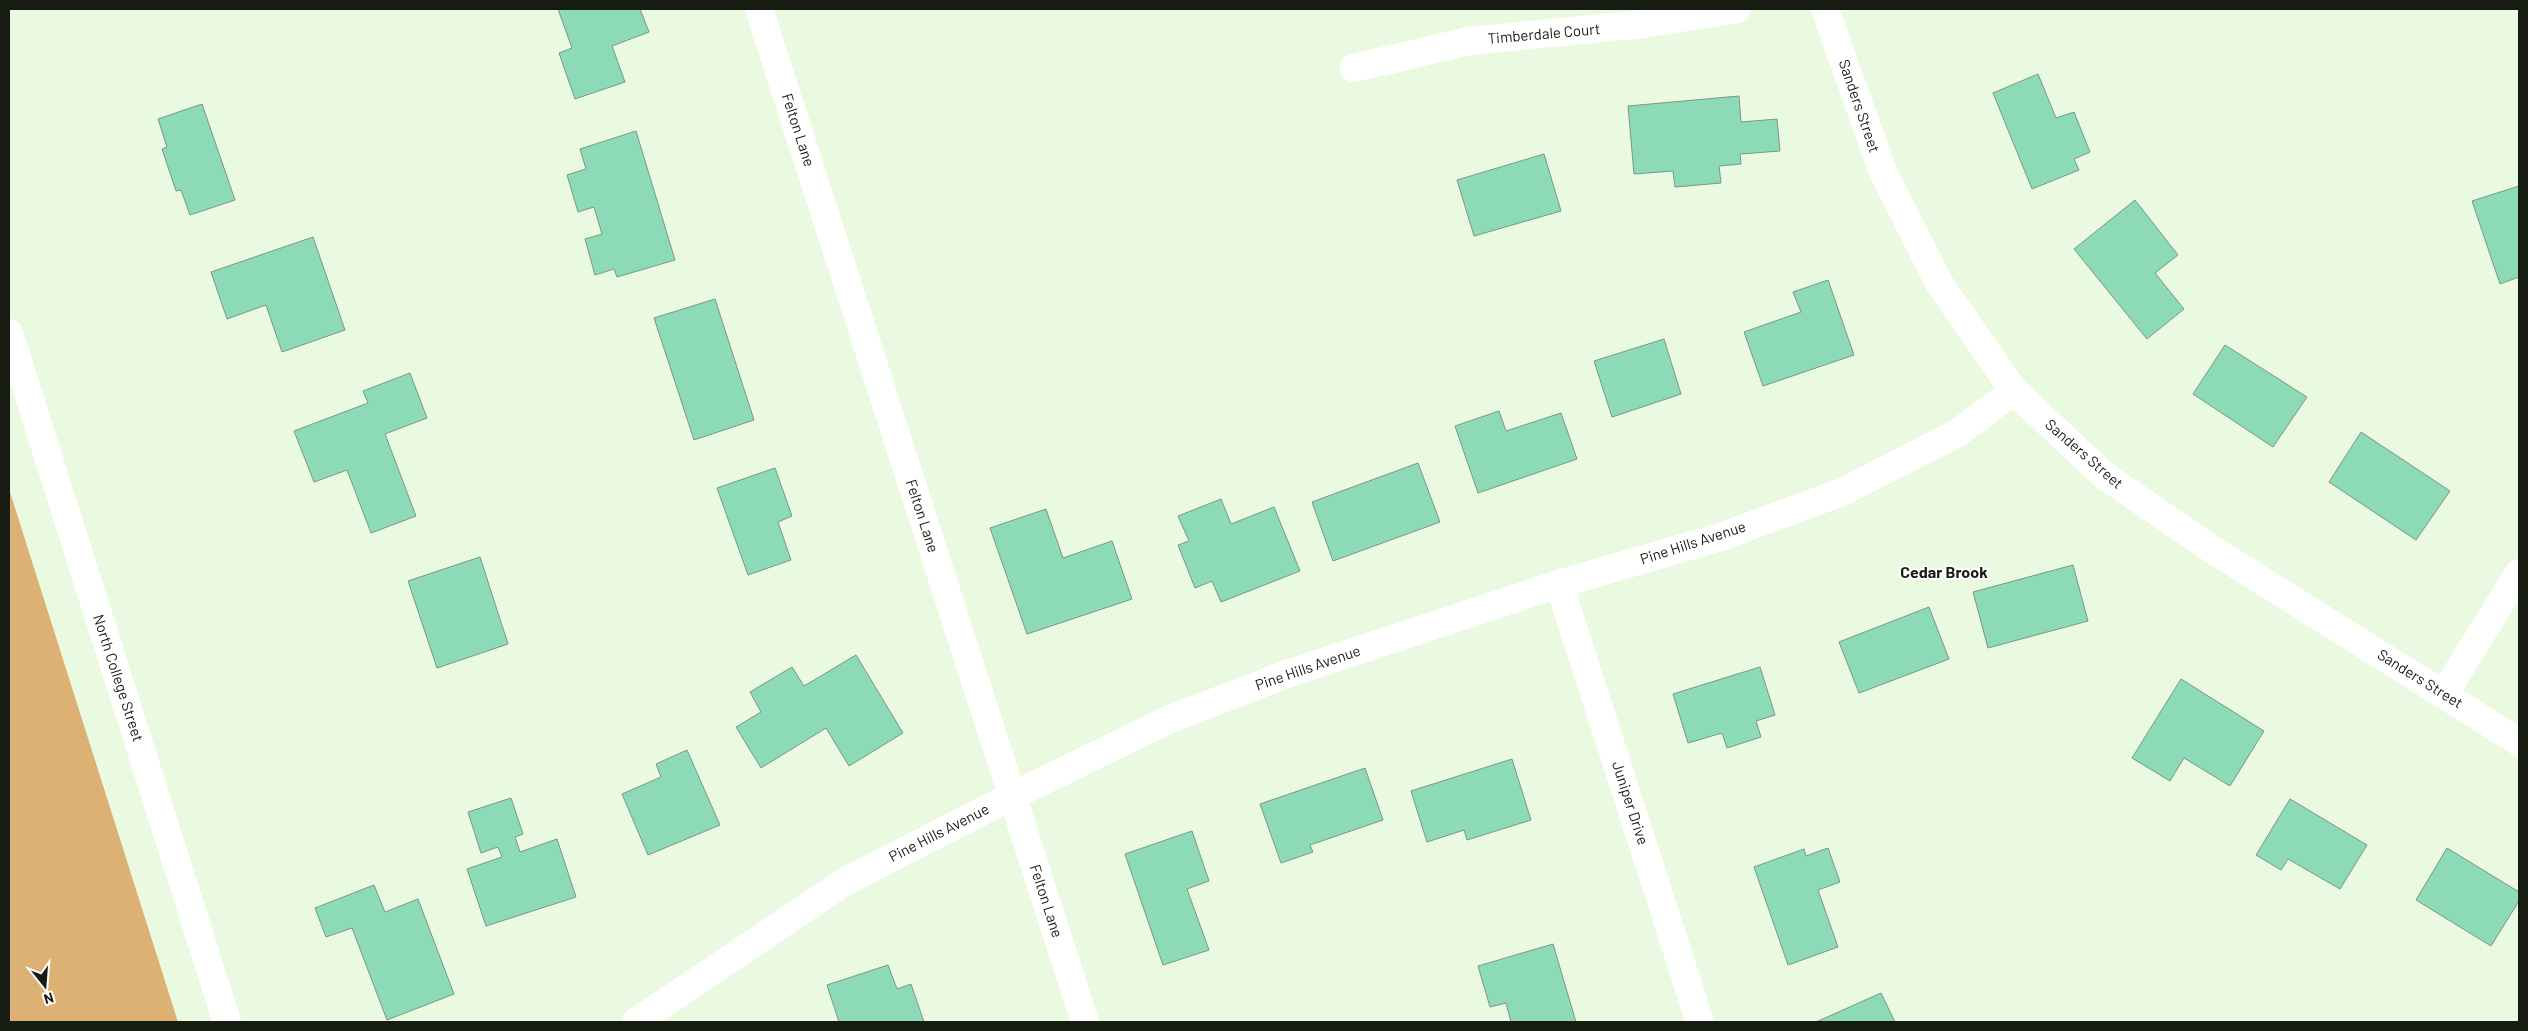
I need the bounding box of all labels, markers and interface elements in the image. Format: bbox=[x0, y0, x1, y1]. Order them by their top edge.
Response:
street label: Timberdale Court bbox=[1487, 19, 1601, 47]
street label: Sanders Street bbox=[1836, 57, 1884, 155]
street label: Felton Lane bbox=[779, 91, 819, 169]
street label: Sanders Street bbox=[2042, 415, 2127, 492]
street label: Felton Lane bbox=[903, 477, 943, 555]
street label: Pine Hills Avenue bbox=[1638, 516, 1748, 568]
district label: Cedar Brook bbox=[1900, 562, 1988, 581]
street label: North College Street bbox=[90, 612, 148, 744]
street label: Pine Hills Avenue bbox=[1253, 641, 1363, 693]
street label: Sanders Street bbox=[2375, 645, 2466, 712]
street label: Juniper Drive bbox=[1609, 759, 1653, 847]
street label: Pine Hills Avenue bbox=[885, 799, 992, 865]
street label: Felton Lane bbox=[1027, 862, 1067, 940]
north arrow bbox=[20, 961, 70, 1011]
text: N bbox=[42, 989, 56, 1008]

